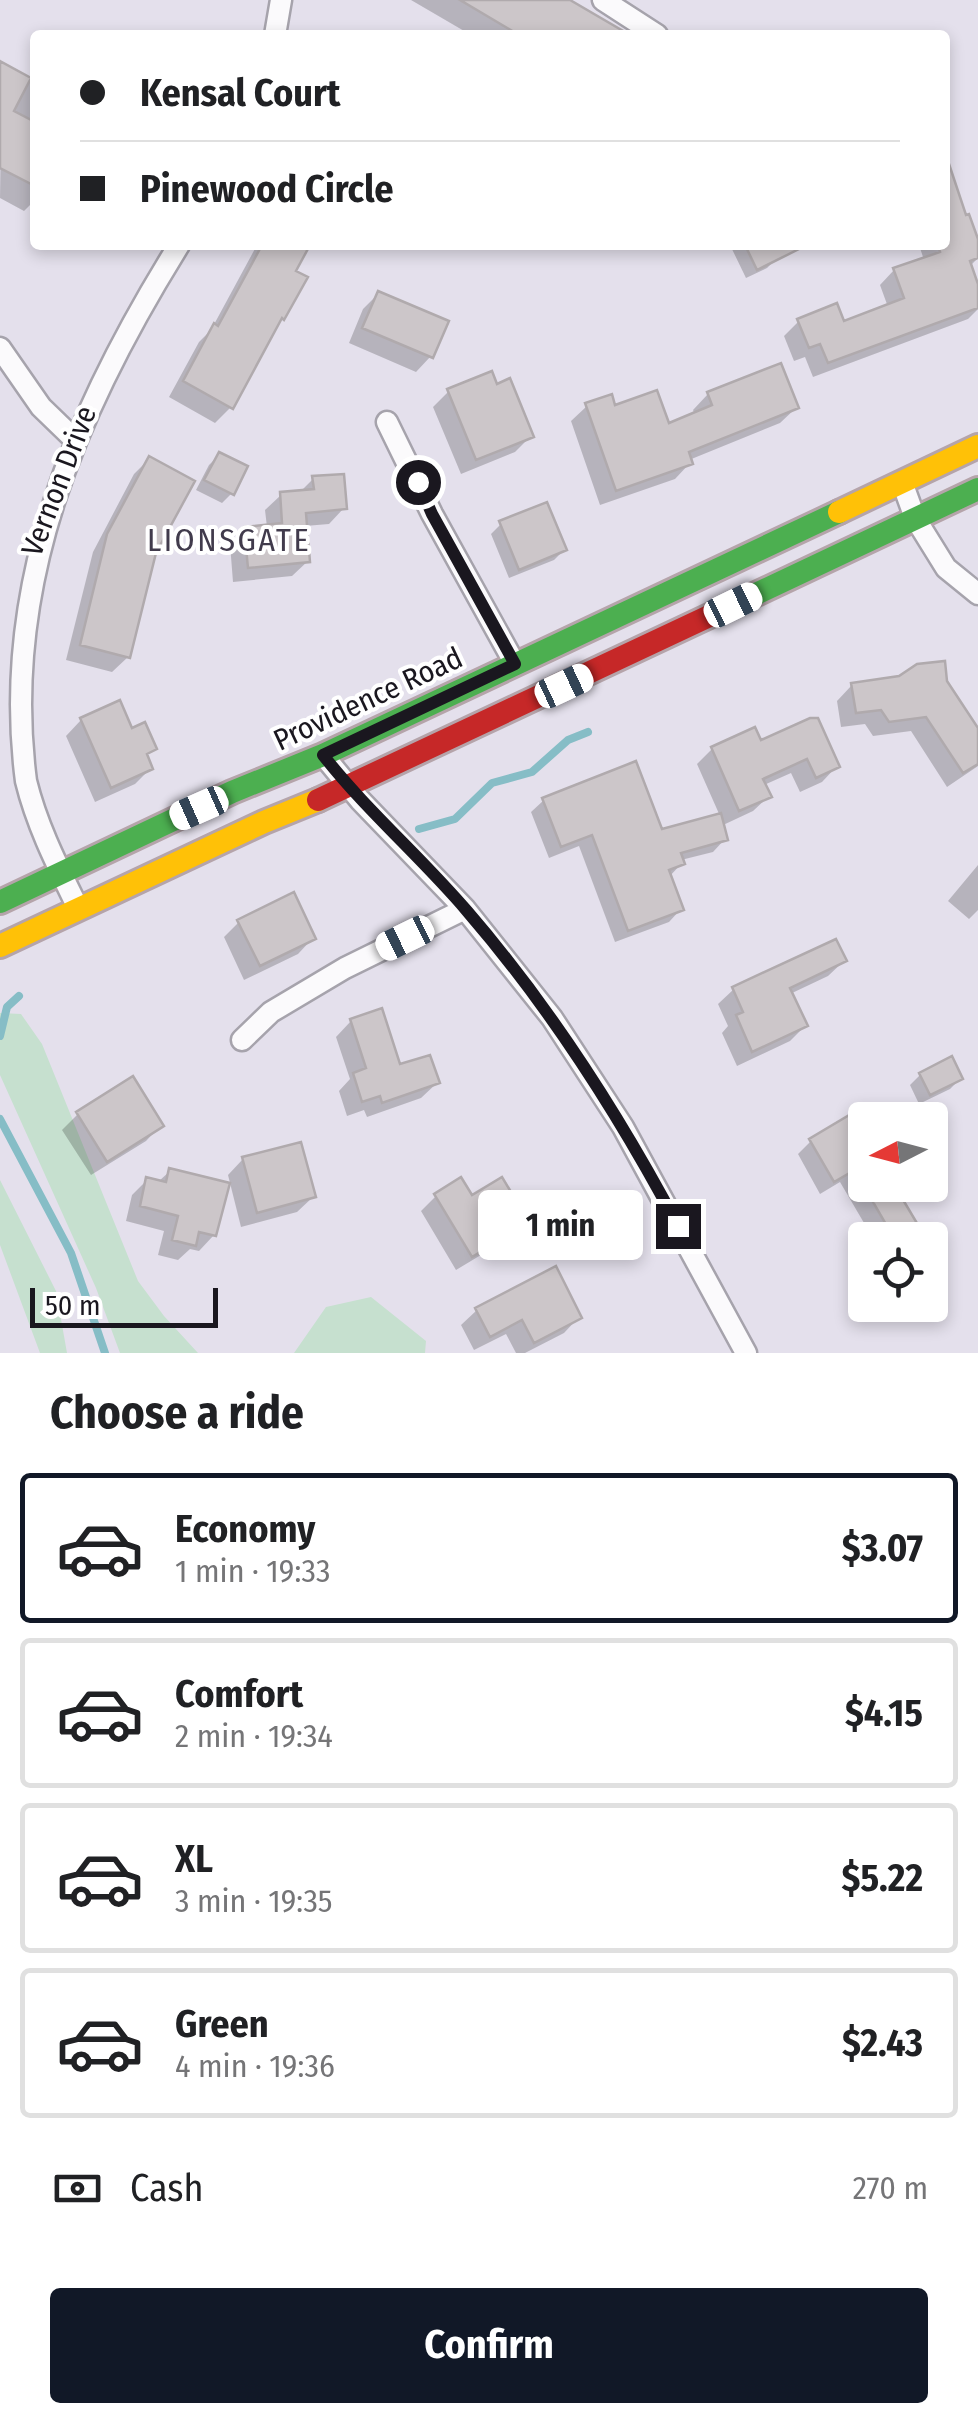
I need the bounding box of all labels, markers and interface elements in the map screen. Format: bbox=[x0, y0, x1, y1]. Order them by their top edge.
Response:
text: Kensal Court bbox=[140, 70, 340, 116]
text: Pinewood Circle bbox=[140, 166, 394, 212]
street label: Vernon Drive bbox=[14, 401, 104, 561]
route start bbox=[396, 460, 441, 505]
district label: LIONSGATE bbox=[147, 521, 311, 559]
car bbox=[699, 578, 767, 632]
street label: Providence Road bbox=[268, 640, 468, 758]
car bbox=[530, 660, 598, 712]
car bbox=[165, 782, 233, 834]
car bbox=[371, 911, 439, 965]
north arrow bbox=[848, 1102, 948, 1202]
map controls bbox=[848, 1102, 948, 1322]
callout: 1 min bbox=[478, 1191, 643, 1261]
route end bbox=[656, 1204, 701, 1249]
text: 1 min bbox=[526, 1206, 595, 1244]
button: locate bbox=[848, 1222, 948, 1322]
scale bar bbox=[30, 1283, 218, 1328]
text: 50 m bbox=[45, 1289, 101, 1322]
text: Choose a ride bbox=[50, 1386, 304, 1440]
icon: car bbox=[55, 1503, 145, 1593]
text: Economy bbox=[175, 1506, 315, 1552]
text: $3.07 bbox=[842, 1525, 923, 1571]
text: 1 min · 19:33 bbox=[175, 1552, 330, 1590]
icon: car bbox=[55, 1668, 145, 1758]
text: Comfort bbox=[175, 1671, 303, 1717]
text: $4.15 bbox=[845, 1690, 923, 1736]
text: 2 min · 19:34 bbox=[175, 1717, 333, 1755]
icon: car bbox=[55, 1833, 145, 1923]
text: XL bbox=[175, 1836, 213, 1882]
text: $5.22 bbox=[842, 1855, 923, 1901]
text: 3 min · 19:35 bbox=[175, 1882, 333, 1920]
icon: car bbox=[55, 1998, 145, 2088]
text: Green bbox=[175, 2001, 269, 2047]
text: $2.43 bbox=[842, 2020, 923, 2066]
text: 4 min · 19:36 bbox=[175, 2047, 335, 2085]
icon: cash bbox=[50, 2161, 105, 2216]
text: Cash bbox=[130, 2165, 204, 2211]
text: 270 m bbox=[853, 2169, 928, 2207]
button: Confirm bbox=[50, 2288, 928, 2403]

